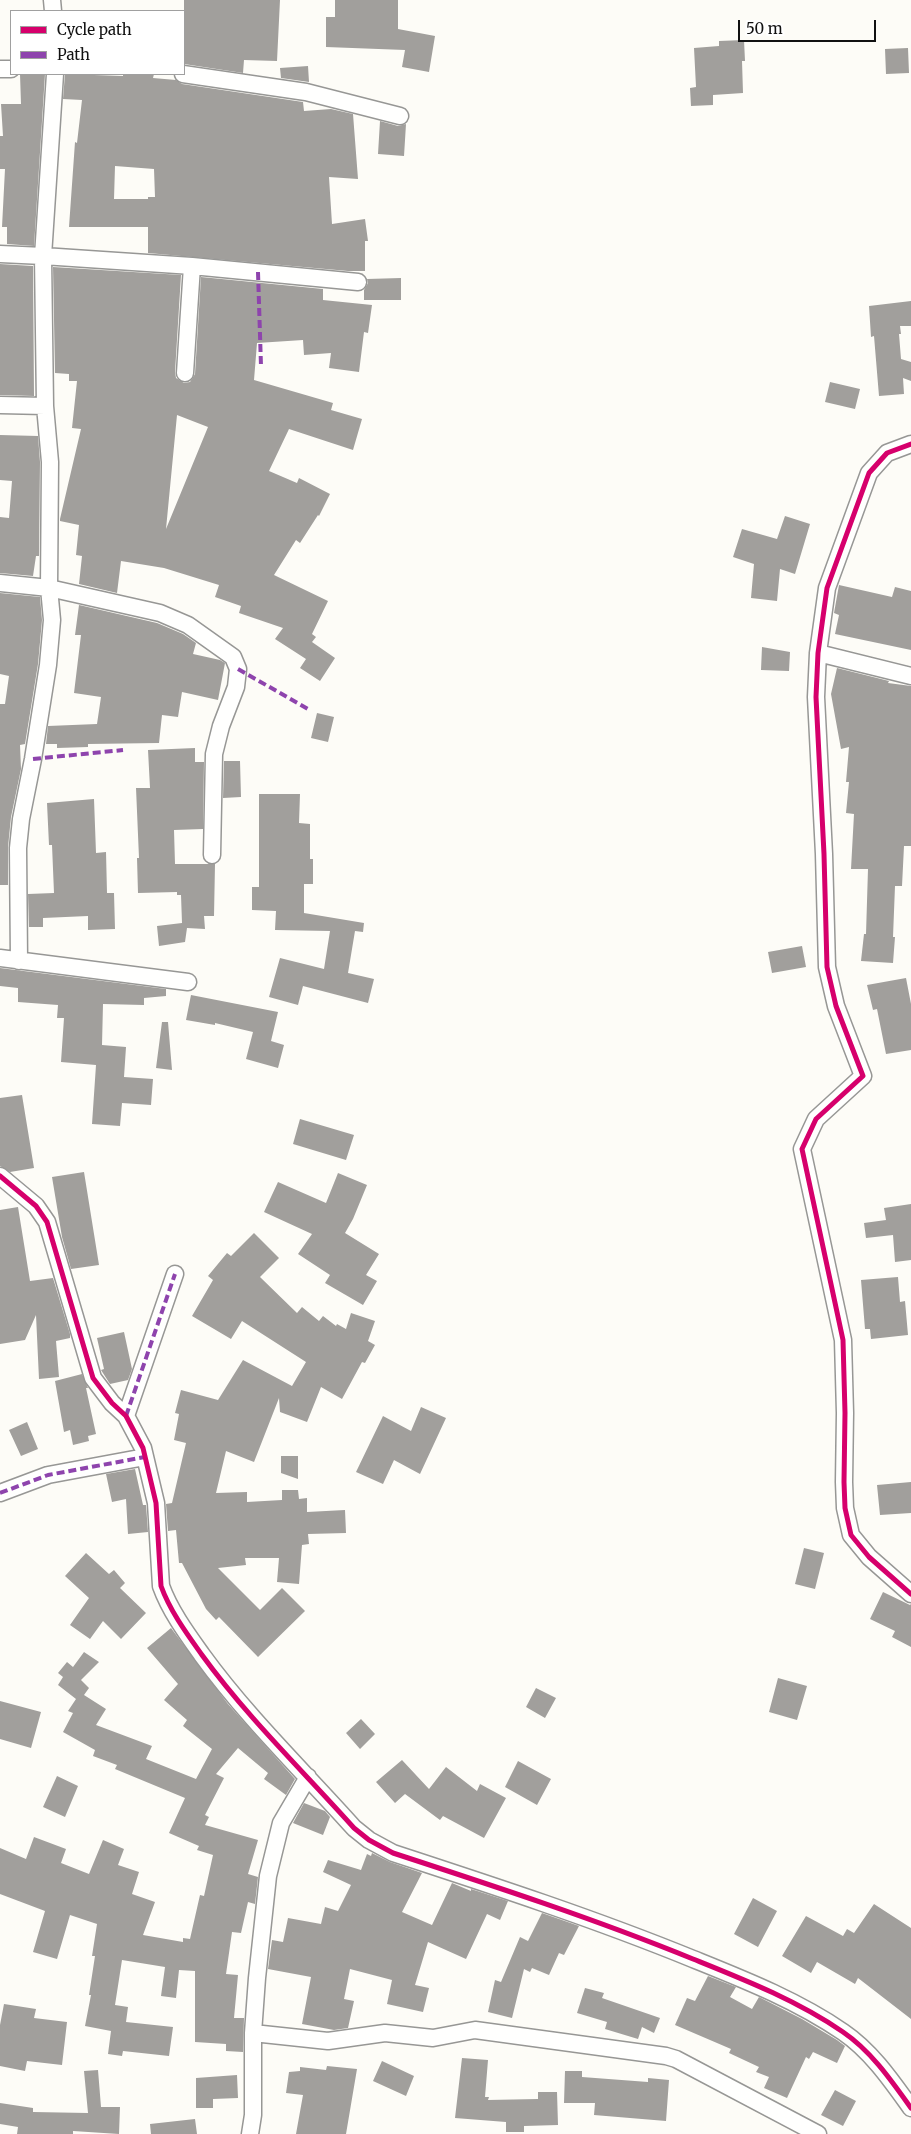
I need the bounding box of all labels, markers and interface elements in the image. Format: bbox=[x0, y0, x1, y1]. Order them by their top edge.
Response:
legend bbox=[10, 10, 185, 75]
scale bar bbox=[741, 10, 878, 42]
text: 50 m bbox=[746, 19, 783, 38]
text: Cycle path bbox=[57, 20, 132, 39]
text: Path bbox=[57, 45, 90, 64]

